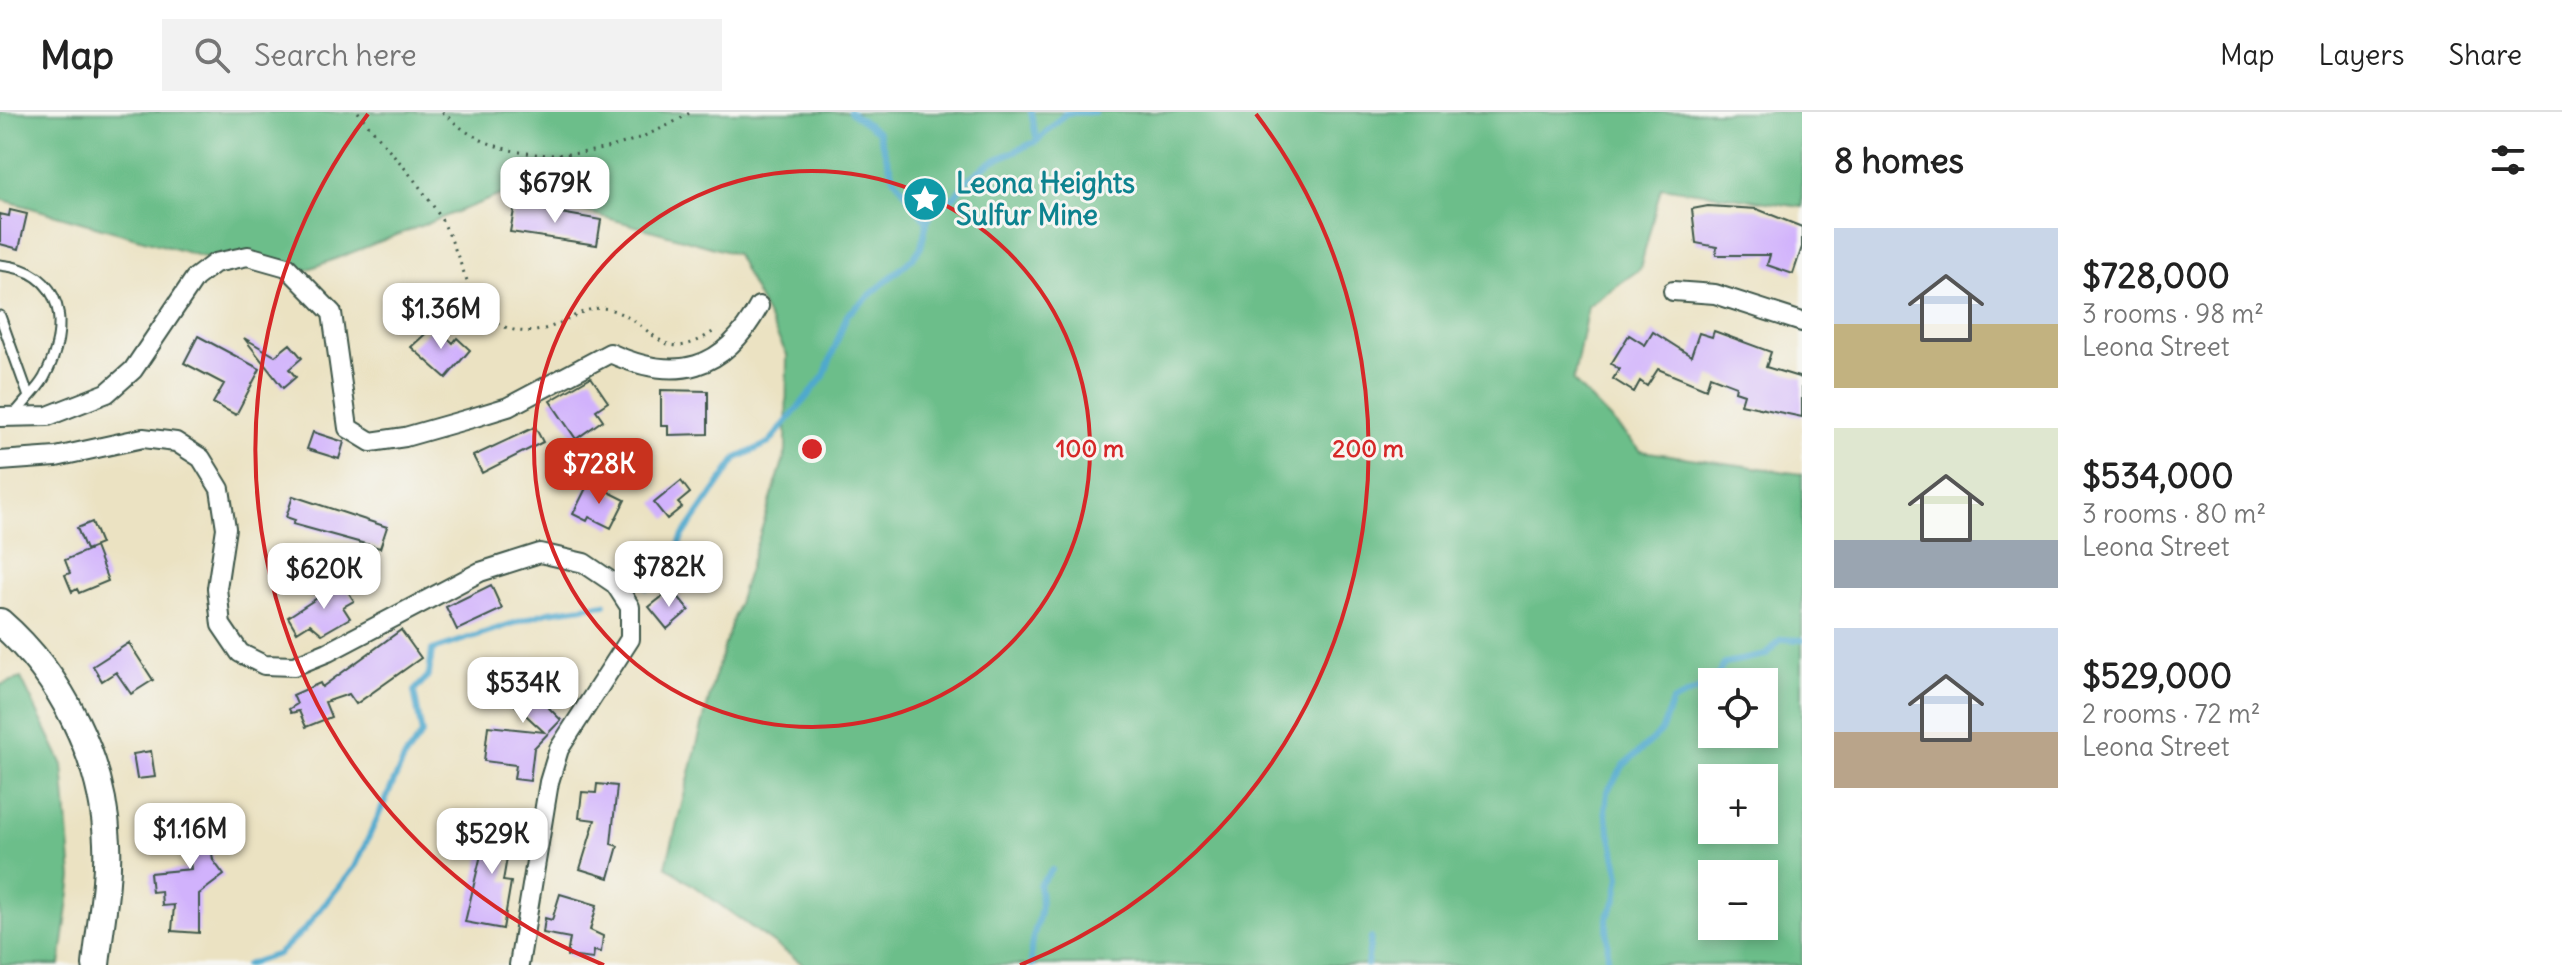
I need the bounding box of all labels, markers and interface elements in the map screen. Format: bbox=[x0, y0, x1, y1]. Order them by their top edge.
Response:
search box bbox=[162, 19, 722, 91]
text: Map bbox=[40, 32, 114, 79]
icon: search bbox=[190, 33, 234, 77]
text: Search here bbox=[254, 36, 417, 74]
text: Map bbox=[2220, 37, 2275, 73]
text: Layers bbox=[2319, 37, 2405, 73]
text: Share bbox=[2449, 37, 2522, 73]
icon: filters bbox=[2486, 138, 2530, 182]
text: 8 homes bbox=[1834, 139, 1964, 182]
pin: $679K bbox=[499, 157, 611, 225]
place label: Leona Heights Sulfur Mine bbox=[956, 165, 1135, 233]
text: $679K bbox=[518, 166, 592, 199]
place icon: Leona Heights Sulfur Mine bbox=[901, 175, 949, 223]
text: $728,000 bbox=[2082, 254, 2230, 297]
icon: home bbox=[1898, 260, 1994, 356]
pin: $1.36M bbox=[376, 283, 506, 351]
text: $1.36M bbox=[401, 292, 481, 325]
text: 3 rooms · 98 m² bbox=[2082, 297, 2264, 330]
text: Leona Street bbox=[2082, 330, 2229, 363]
text: 100 m bbox=[1056, 433, 1124, 463]
text: 200 m bbox=[1332, 433, 1404, 463]
centre of rings bbox=[798, 435, 826, 463]
pin: $728K bbox=[543, 438, 655, 506]
text: $728K bbox=[563, 447, 635, 480]
text: $534,000 bbox=[2082, 454, 2234, 497]
icon: home bbox=[1898, 460, 1994, 556]
text: 3 rooms · 80 m² bbox=[2082, 497, 2266, 530]
text: Leona Street bbox=[2082, 530, 2229, 563]
pin: $782K bbox=[613, 541, 725, 609]
pin: $620K bbox=[268, 543, 380, 611]
text: $782K bbox=[633, 550, 705, 583]
text: $620K bbox=[286, 552, 362, 585]
text: $529,000 bbox=[2082, 654, 2232, 697]
pin: $534K bbox=[467, 657, 579, 725]
icon: home bbox=[1898, 660, 1994, 756]
text: $534K bbox=[485, 666, 561, 699]
map controls bbox=[1698, 668, 1778, 940]
button: locate bbox=[1698, 668, 1778, 748]
text: 2 rooms · 72 m² bbox=[2082, 697, 2261, 730]
text: Leona Street bbox=[2082, 730, 2229, 763]
button: + bbox=[1698, 764, 1778, 844]
pin: $1.16M bbox=[125, 803, 255, 871]
pin: $529K bbox=[436, 808, 548, 876]
text: $1.16M bbox=[152, 812, 228, 845]
text: $529K bbox=[455, 817, 529, 850]
button: − bbox=[1698, 860, 1778, 940]

